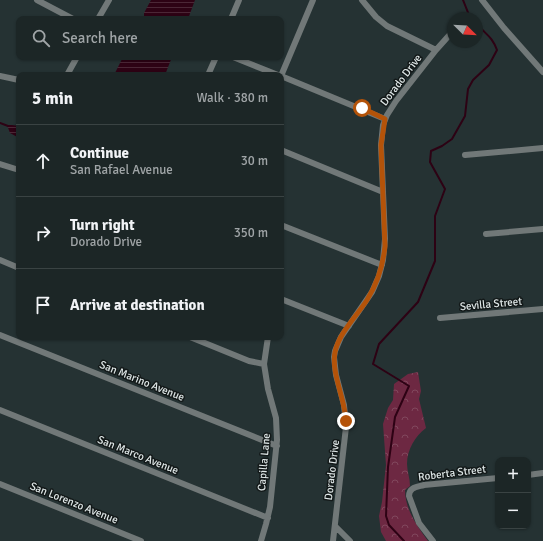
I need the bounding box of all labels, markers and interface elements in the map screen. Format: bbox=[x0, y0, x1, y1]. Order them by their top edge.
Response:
north arrow bbox=[447, 12, 483, 48]
search box bbox=[16, 16, 284, 60]
icon: search bbox=[30, 27, 52, 49]
text: Search here bbox=[62, 29, 138, 47]
street label: Dorado Drive bbox=[377, 52, 425, 108]
text: 5 min bbox=[32, 88, 73, 109]
text: Walk · 380 m bbox=[197, 90, 268, 106]
route start bbox=[353, 99, 371, 117]
text: Continue bbox=[70, 144, 129, 162]
icon: ahead bbox=[32, 150, 54, 172]
text: 30 m bbox=[241, 153, 268, 169]
text: San Rafael Avenue bbox=[70, 162, 173, 178]
text: Turn right bbox=[70, 216, 135, 234]
icon: right bbox=[32, 222, 54, 244]
text: 350 m bbox=[234, 225, 268, 241]
text: Dorado Drive bbox=[70, 234, 142, 250]
icon: arrive bbox=[32, 294, 54, 316]
street label: Sevilla Street bbox=[459, 295, 523, 313]
text: Arrive at destination bbox=[70, 296, 205, 314]
street label: San Marino Avenue bbox=[98, 358, 186, 404]
route end bbox=[337, 412, 355, 430]
street label: San Marco Avenue bbox=[96, 433, 180, 477]
street label: Capilla Lane bbox=[255, 433, 273, 491]
street label: Dorado Drive bbox=[322, 439, 342, 501]
map controls bbox=[495, 457, 531, 529]
button: + bbox=[495, 457, 531, 493]
street label: Roberta Street bbox=[417, 462, 487, 484]
street label: San Lorenzo Avenue bbox=[28, 479, 120, 527]
button: − bbox=[495, 493, 531, 529]

